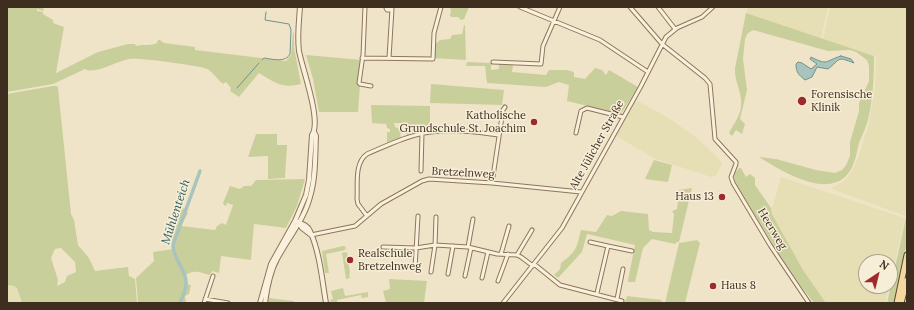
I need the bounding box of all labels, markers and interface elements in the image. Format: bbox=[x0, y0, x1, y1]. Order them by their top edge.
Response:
place label: Forensische Klinik bbox=[811, 88, 872, 114]
marker: Forensische Klinik bbox=[796, 95, 808, 107]
street label: Alte Jülicher Straße bbox=[567, 98, 627, 192]
place label: Katholische Grundschule St. Joachim bbox=[400, 109, 526, 135]
marker: Katholische Grundschule St. Joachim bbox=[529, 117, 539, 127]
street label: Bretzelnweg bbox=[431, 165, 495, 181]
water label: Mühlenteich bbox=[159, 177, 193, 247]
place label: Haus 13 bbox=[675, 190, 714, 204]
marker: Haus 13 bbox=[717, 192, 727, 202]
street label: Heerweg bbox=[755, 206, 789, 252]
place label: Realschule Bretzelnweg bbox=[358, 247, 421, 273]
north arrow bbox=[858, 254, 898, 294]
marker: Realschule Bretzelnweg bbox=[345, 255, 355, 265]
text: N bbox=[877, 257, 892, 273]
place label: Haus 8 bbox=[721, 279, 756, 293]
marker: Haus 8 bbox=[708, 281, 718, 291]

